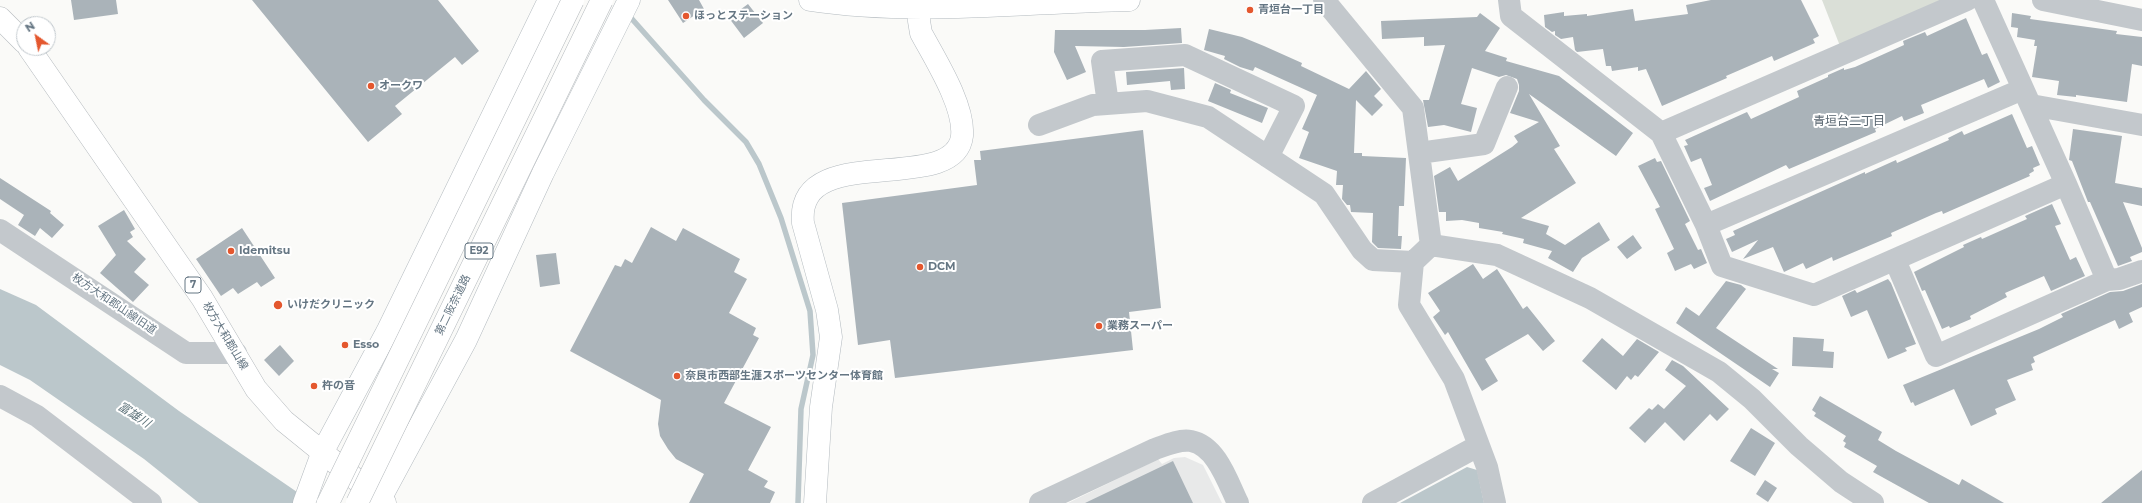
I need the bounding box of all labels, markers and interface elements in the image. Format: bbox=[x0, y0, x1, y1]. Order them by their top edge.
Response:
place label: 青垣台一丁目 bbox=[1258, 3, 1324, 17]
marker: 青垣台一丁目 bbox=[1245, 5, 1255, 15]
place label: ほっとステーション bbox=[694, 9, 793, 23]
marker: ほっとステーション bbox=[681, 11, 691, 21]
north arrow bbox=[16, 16, 56, 56]
text: N bbox=[22, 18, 38, 35]
place label: オークワ bbox=[379, 79, 423, 93]
marker: オークワ bbox=[366, 81, 376, 91]
district label: 青垣台二丁目 bbox=[1813, 114, 1885, 128]
road number: E92 bbox=[465, 243, 493, 259]
place label: Idemitsu bbox=[239, 244, 290, 258]
marker: Idemitsu bbox=[226, 246, 236, 256]
place label: DCM bbox=[928, 260, 956, 274]
marker: DCM bbox=[915, 262, 925, 272]
street label: 枚方大和郡山線旧道 bbox=[69, 271, 159, 337]
street label: 第二阪奈道路 bbox=[433, 272, 473, 338]
road number: 7 bbox=[185, 277, 201, 293]
place label: いけだクリニック bbox=[287, 298, 375, 312]
marker: いけだクリニック bbox=[272, 299, 284, 311]
street label: 枚方大和郡山線 bbox=[200, 300, 250, 372]
place label: 業務スーパー bbox=[1107, 319, 1173, 333]
marker: 業務スーパー bbox=[1094, 321, 1104, 331]
place label: Esso bbox=[353, 338, 379, 352]
marker: Esso bbox=[340, 340, 350, 350]
place label: 奈良市西部生涯スポーツセンター体育館 bbox=[685, 369, 883, 383]
marker: 奈良市西部生涯スポーツセンター体育館 bbox=[672, 371, 682, 381]
place label: 杵の音 bbox=[322, 379, 355, 393]
marker: 杵の音 bbox=[309, 381, 319, 391]
water label: 富雄川 bbox=[115, 399, 153, 431]

